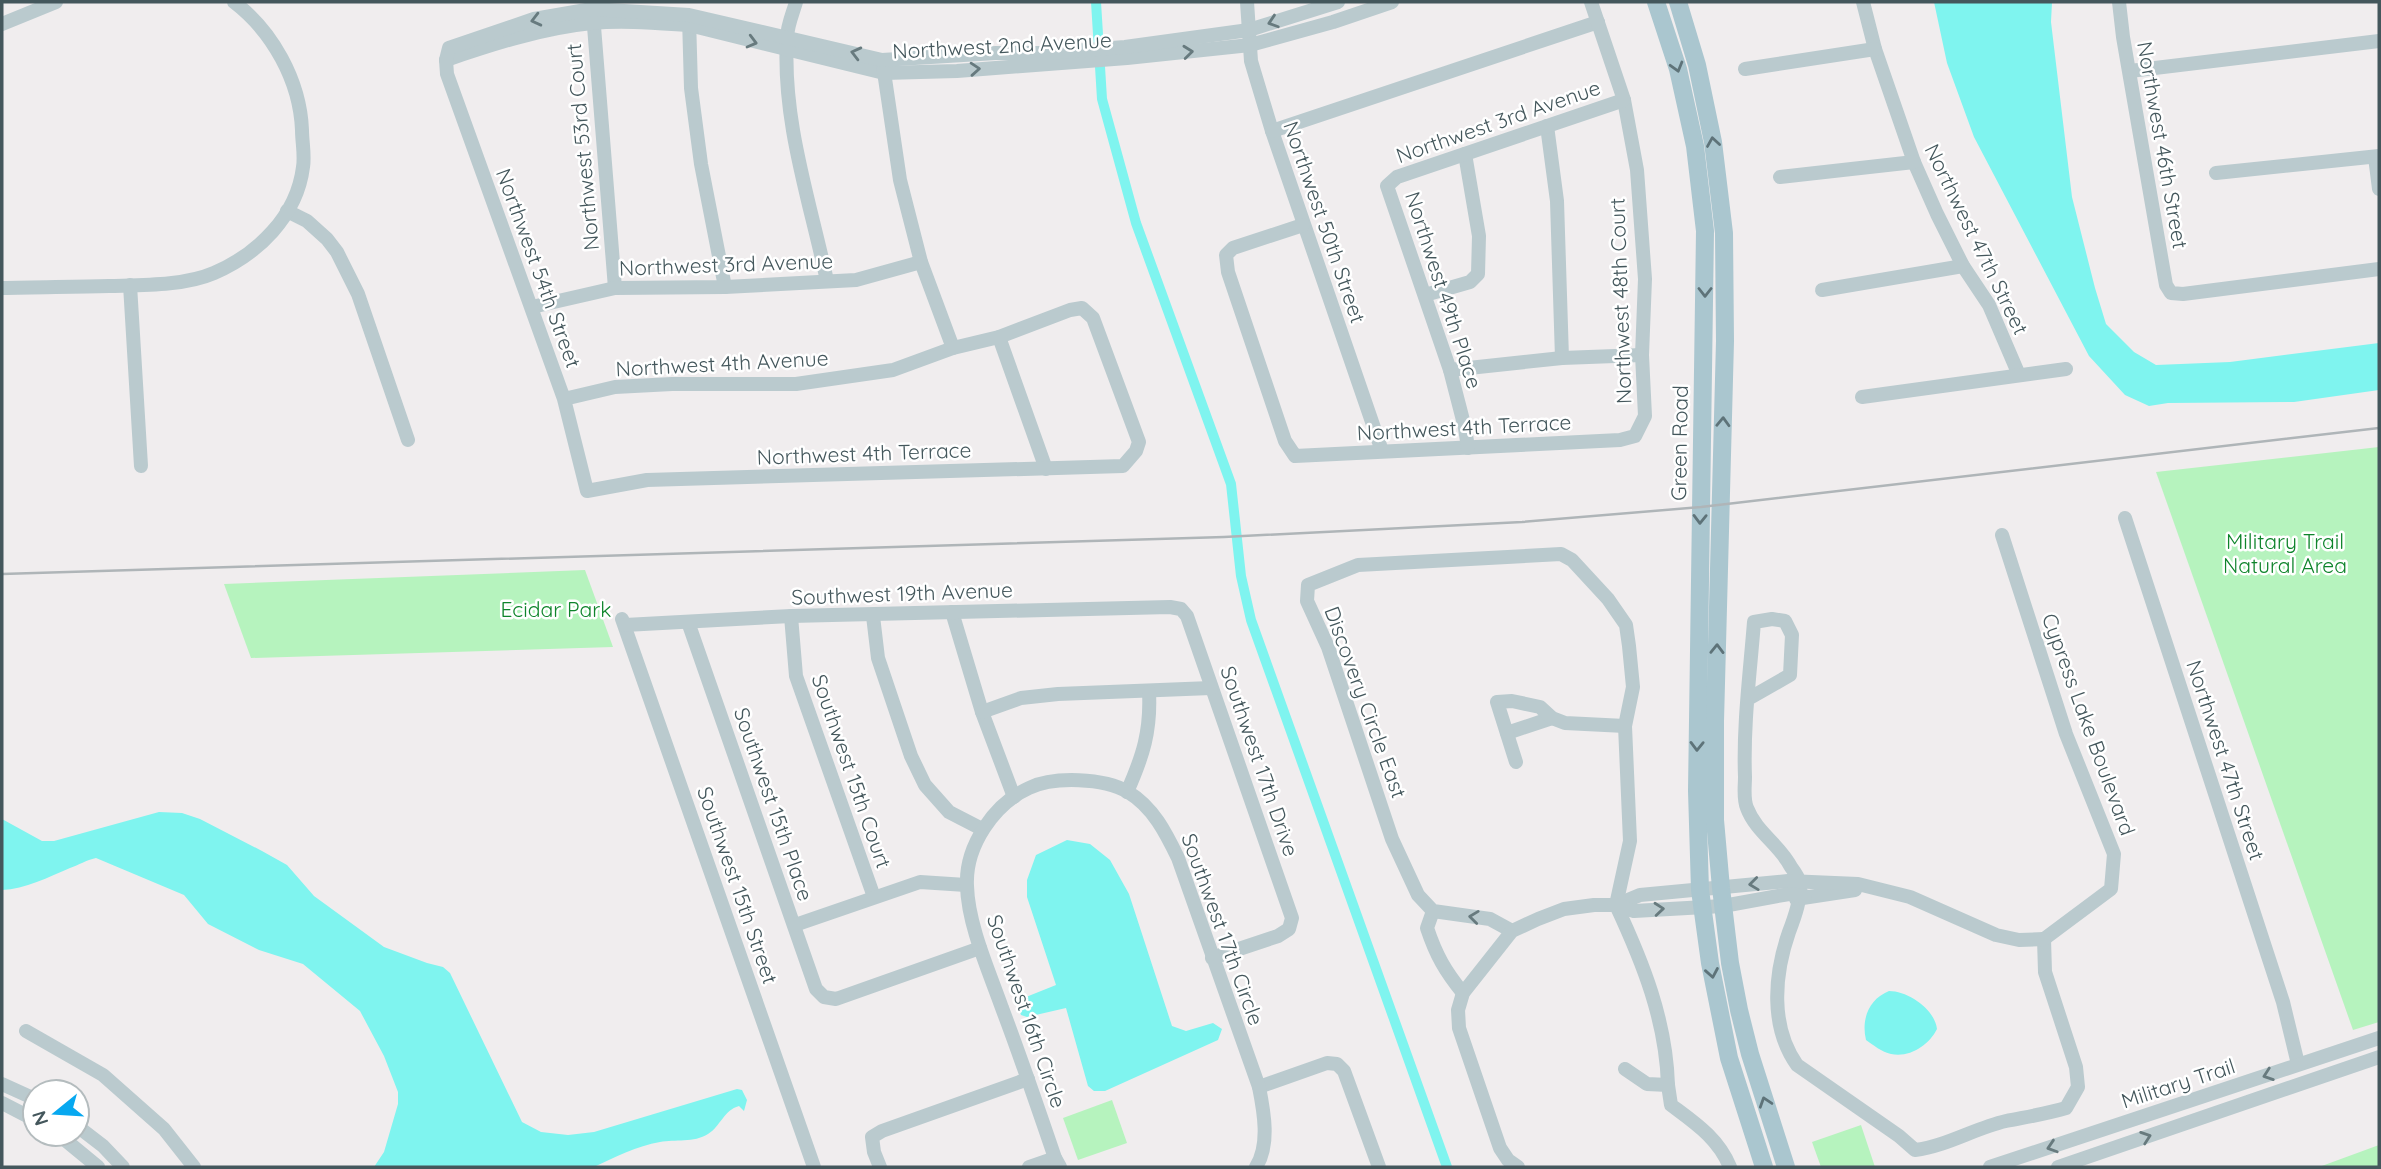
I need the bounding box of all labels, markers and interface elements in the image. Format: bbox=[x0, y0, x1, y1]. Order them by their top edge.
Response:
one-way arrow bbox=[531, 12, 543, 26]
one-way arrow bbox=[1267, 14, 1279, 29]
street label: Northwest 2nd Avenue bbox=[892, 26, 1112, 64]
one-way arrow bbox=[745, 34, 757, 48]
street label: Northwest 46th Street bbox=[2132, 39, 2194, 251]
street label: Northwest 53rd Court bbox=[560, 42, 604, 252]
one-way arrow bbox=[1182, 44, 1194, 59]
one-way arrow bbox=[851, 47, 863, 61]
one-way arrow bbox=[1669, 61, 1683, 73]
one-way arrow bbox=[970, 62, 981, 77]
street label: Northwest 3rd Avenue bbox=[1392, 74, 1604, 168]
street label: Northwest 50th Street bbox=[1278, 118, 1372, 326]
one-way arrow bbox=[1706, 136, 1721, 148]
street label: Northwest 47th Street bbox=[1920, 139, 2034, 339]
street label: Northwest 54th Street bbox=[491, 165, 587, 371]
street label: Northwest 49th Place bbox=[1400, 188, 1488, 392]
street label: Northwest 48th Court bbox=[1603, 198, 1637, 404]
street label: Northwest 3rd Avenue bbox=[618, 247, 834, 281]
one-way arrow bbox=[1697, 287, 1713, 297]
street label: Northwest 4th Avenue bbox=[615, 344, 829, 382]
street label: Green Road bbox=[1665, 385, 1693, 501]
street label: Northwest 4th Terrace bbox=[1356, 408, 1572, 446]
one-way arrow bbox=[1715, 416, 1731, 426]
street label: Northwest 4th Terrace bbox=[756, 436, 972, 470]
one-way arrow bbox=[1693, 514, 1708, 525]
park label: Military Trail Natural Area bbox=[2223, 528, 2347, 578]
street label: Southwest 19th Avenue bbox=[791, 576, 1013, 610]
park label: Ecidar Park bbox=[501, 596, 611, 622]
street label: Discovery Circle East bbox=[1319, 603, 1413, 801]
street label: Cypress Lake Boulevard bbox=[2037, 609, 2141, 839]
one-way arrow bbox=[1709, 643, 1724, 654]
street label: Northwest 47th Street bbox=[2181, 657, 2271, 863]
street label: Southwest 17th Drive bbox=[1215, 662, 1305, 860]
street label: Southwest 15th Court bbox=[807, 671, 897, 871]
street label: Southwest 15th Place bbox=[729, 704, 819, 904]
one-way arrow bbox=[1690, 741, 1705, 752]
street label: Southwest 15th Street bbox=[692, 783, 784, 987]
street label: Southwest 17th Circle bbox=[1176, 829, 1270, 1029]
one-way arrow bbox=[1748, 877, 1760, 892]
one-way arrow bbox=[1653, 902, 1664, 917]
one-way arrow bbox=[1468, 909, 1480, 924]
street label: Southwest 16th Circle bbox=[982, 911, 1072, 1111]
one-way arrow bbox=[1704, 967, 1719, 979]
street label: Military Trail bbox=[2118, 1052, 2238, 1114]
one-way arrow bbox=[2262, 1067, 2275, 1081]
north arrow bbox=[21, 1078, 91, 1148]
one-way arrow bbox=[1759, 1097, 1774, 1109]
text: N bbox=[26, 1108, 53, 1129]
one-way arrow bbox=[2139, 1131, 2151, 1145]
one-way arrow bbox=[2046, 1138, 2058, 1153]

